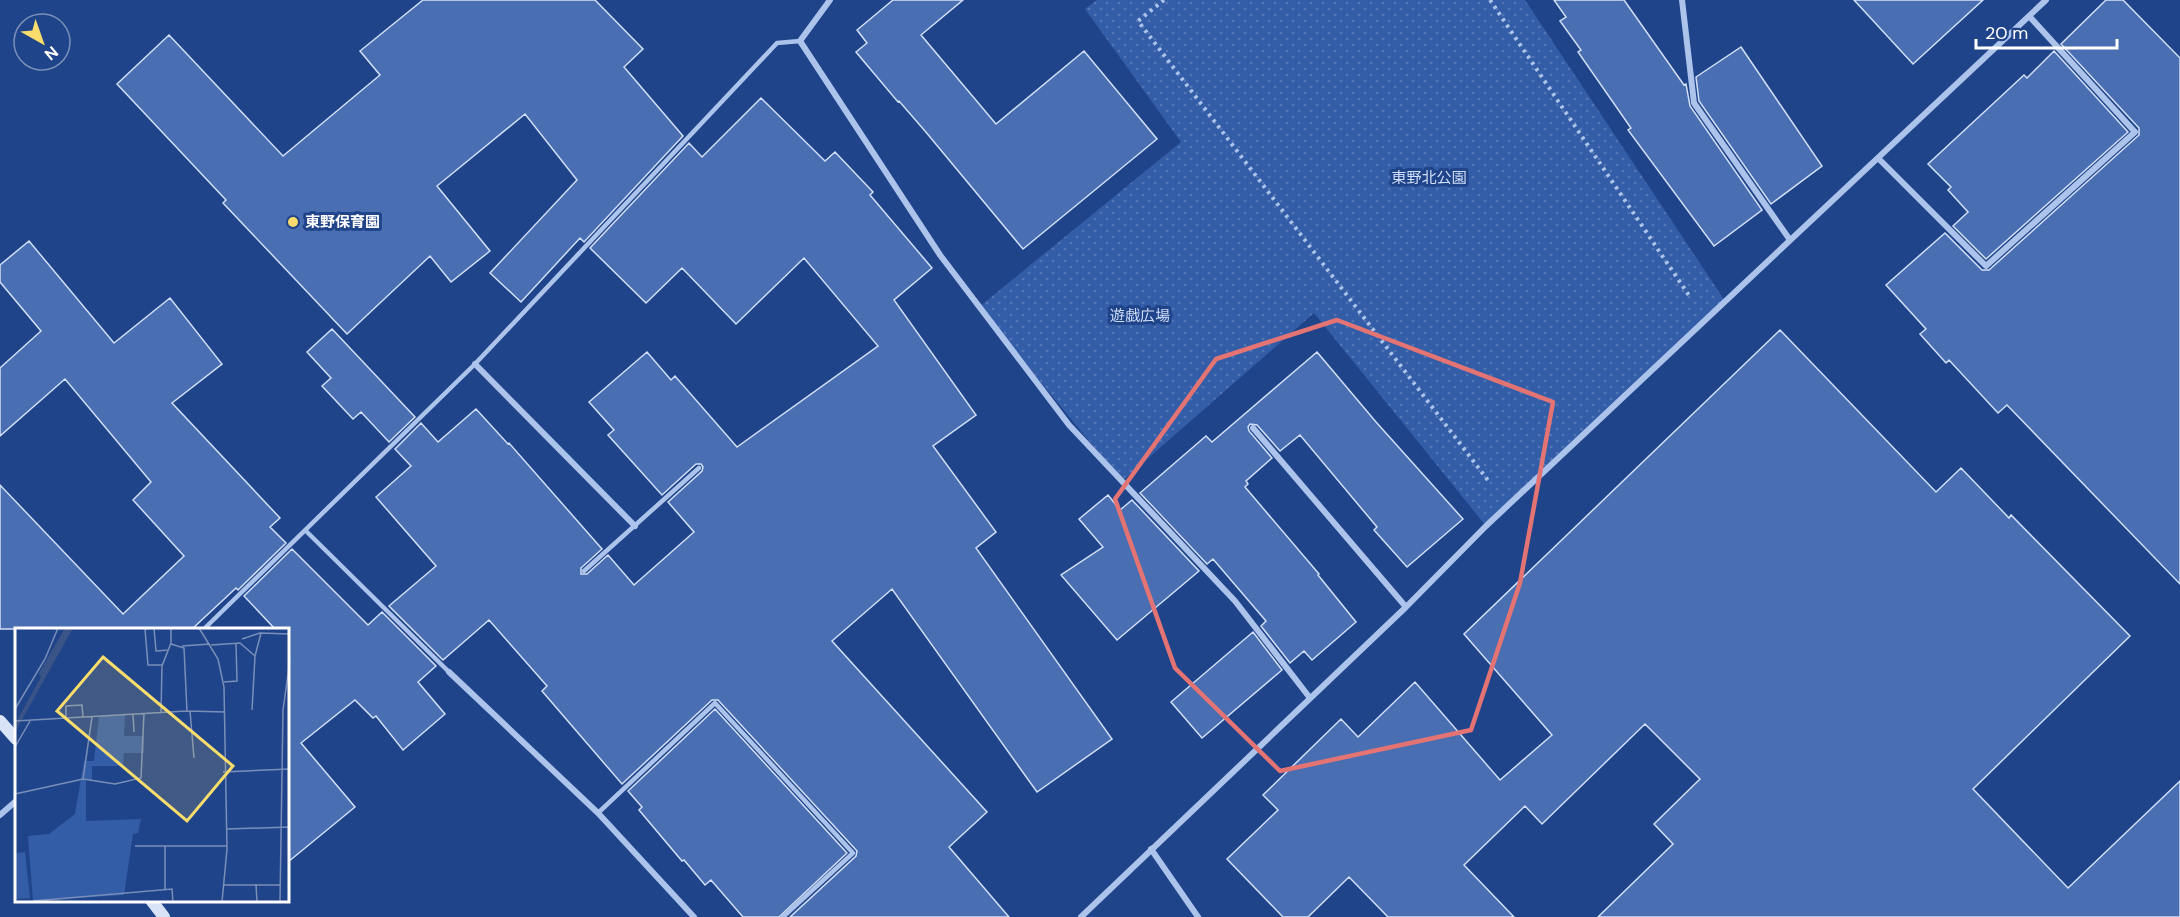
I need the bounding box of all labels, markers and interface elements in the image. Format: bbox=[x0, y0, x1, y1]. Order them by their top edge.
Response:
north arrow bbox=[12, 12, 72, 72]
scale bar bbox=[1976, 12, 2117, 50]
text: 20 m bbox=[1985, 21, 2028, 45]
text: N bbox=[40, 41, 63, 65]
park label: 東野北公園 bbox=[1391, 168, 1467, 188]
place label: 東野保育園 bbox=[305, 212, 380, 232]
marker: 東野保育園 bbox=[286, 215, 300, 229]
park label: 遊戯広場 bbox=[1110, 306, 1170, 326]
inset map bbox=[15, 628, 290, 902]

